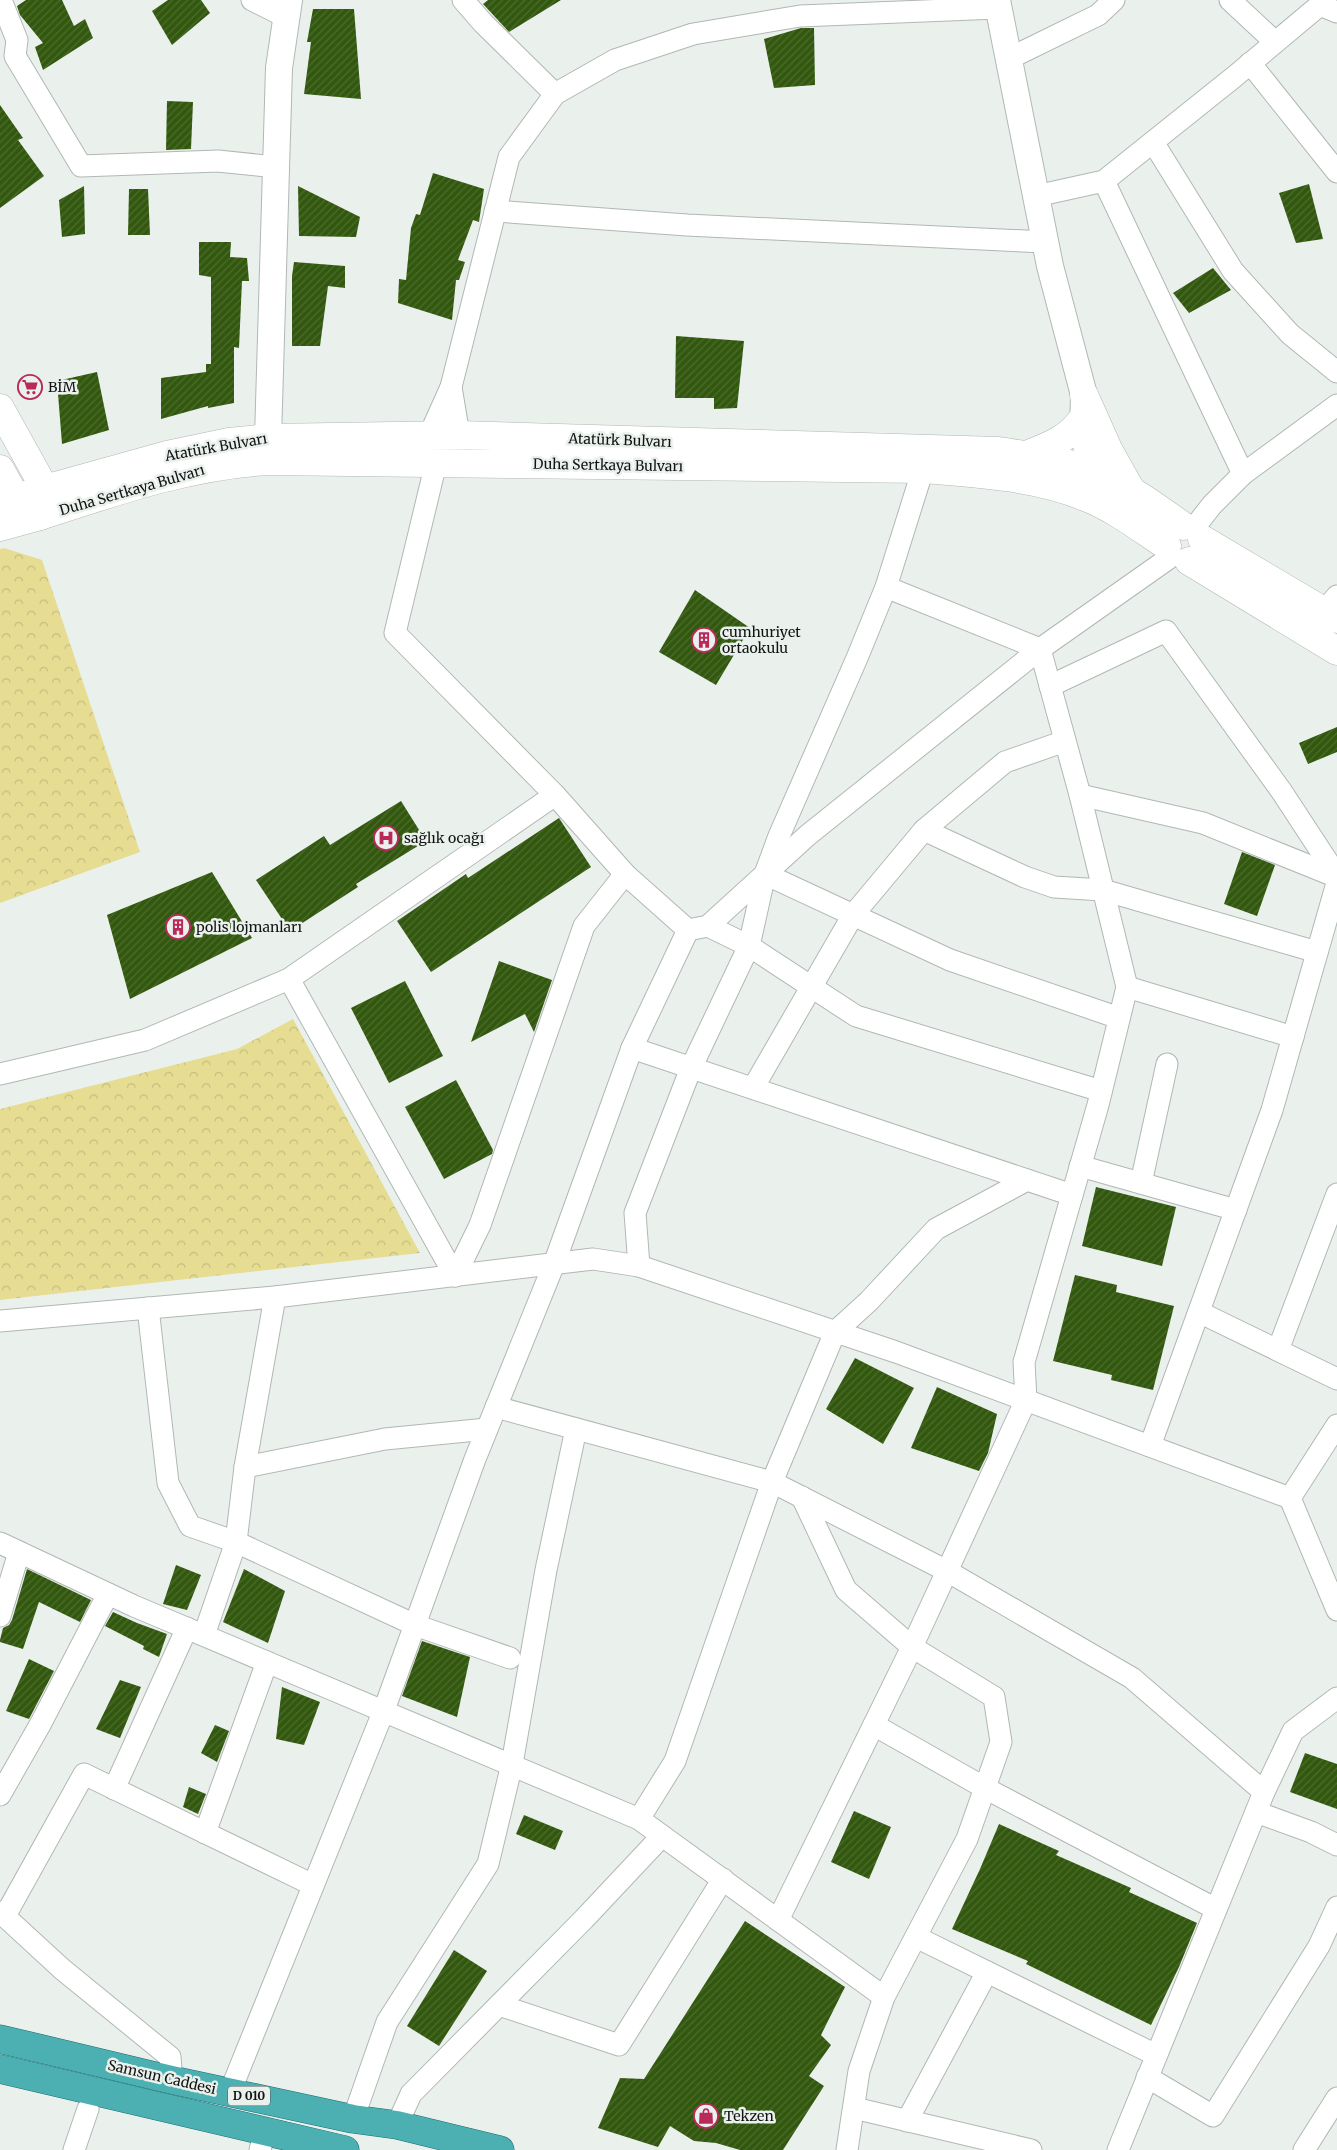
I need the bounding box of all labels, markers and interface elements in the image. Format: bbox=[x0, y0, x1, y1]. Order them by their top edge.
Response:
supermarket icon: BİM bbox=[17, 374, 43, 400]
place label: BİM bbox=[48, 378, 76, 396]
street label: Atatürk Bulvarı bbox=[163, 429, 269, 465]
street label: Atatürk Bulvarı bbox=[567, 429, 672, 451]
street label: Duha Sertkaya Bulvarı bbox=[533, 455, 684, 475]
street label: Duha Sertkaya Bulvarı bbox=[57, 460, 207, 519]
place label: cumhuriyet ortaokulu bbox=[722, 623, 801, 657]
building icon: cumhuriyet ortaokulu bbox=[691, 627, 717, 653]
hospital icon: sağlık ocağı bbox=[373, 825, 399, 851]
place label: sağlık ocağı bbox=[404, 829, 485, 847]
building icon: polis lojmanları bbox=[165, 914, 191, 940]
place label: polis lojmanları bbox=[196, 918, 302, 936]
street label: Samsun Caddesi bbox=[106, 2056, 218, 2098]
road number: D 010 bbox=[228, 2086, 270, 2106]
shop icon: Tekzen bbox=[693, 2103, 719, 2129]
place label: Tekzen bbox=[724, 2107, 774, 2125]

